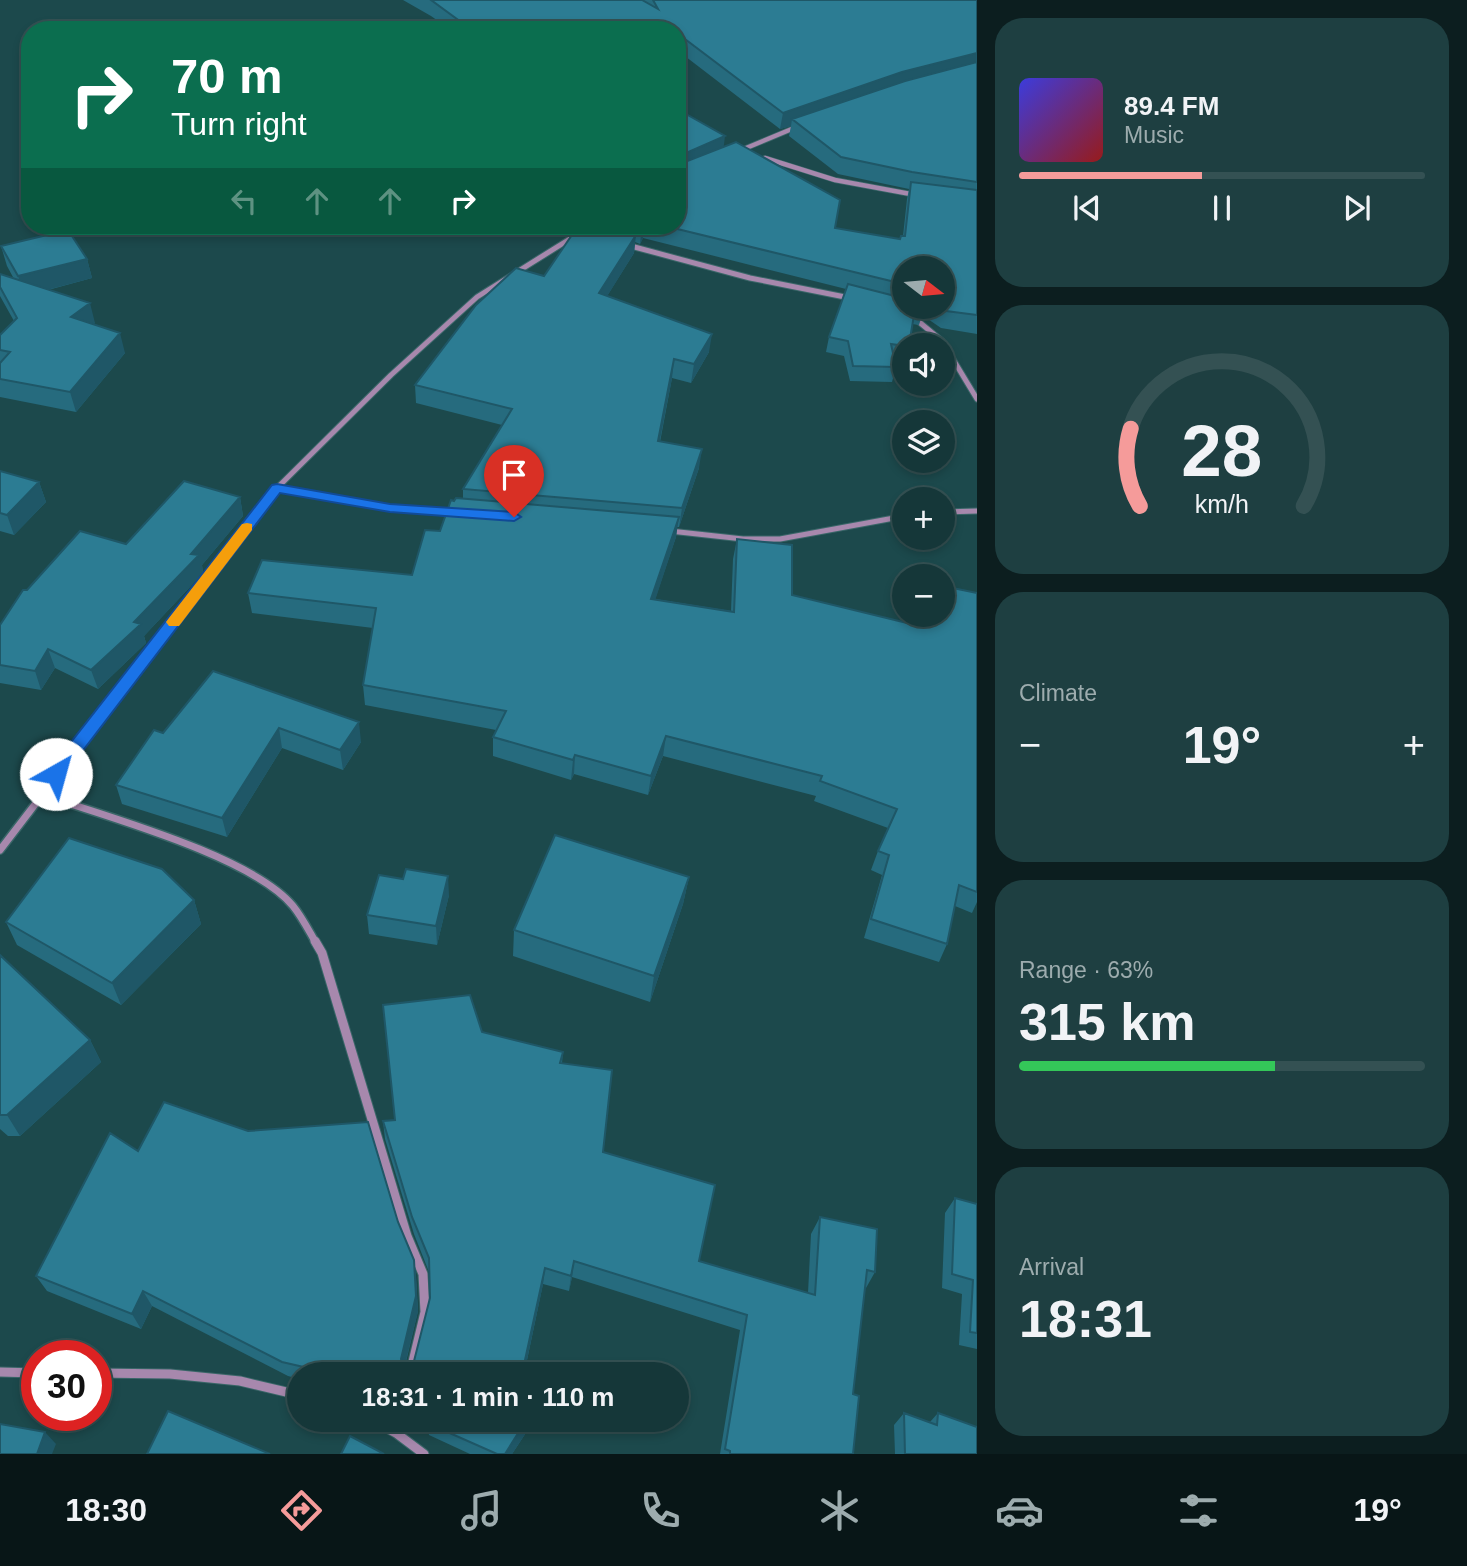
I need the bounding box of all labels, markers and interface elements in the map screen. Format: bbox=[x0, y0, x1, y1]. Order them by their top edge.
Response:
icon: right bbox=[56, 49, 147, 140]
text: 70 m bbox=[171, 49, 283, 103]
text: 89.4 FM bbox=[1124, 91, 1219, 121]
text: Turn right bbox=[171, 106, 307, 142]
text: Music bbox=[1124, 122, 1184, 148]
icon: left bbox=[225, 182, 263, 220]
icon: ahead bbox=[298, 182, 336, 220]
icon: ahead bbox=[371, 182, 409, 220]
icon: right bbox=[444, 182, 482, 220]
icon: previous bbox=[1068, 189, 1106, 227]
icon: pause bbox=[1203, 189, 1241, 227]
icon: next bbox=[1338, 189, 1376, 227]
north arrow bbox=[892, 256, 956, 318]
map controls bbox=[892, 256, 955, 627]
button: sound bbox=[892, 333, 955, 396]
button: layers bbox=[892, 410, 955, 473]
text: 28 bbox=[1182, 410, 1262, 491]
pin bbox=[484, 445, 544, 517]
icon: arrive bbox=[495, 456, 533, 494]
button: + bbox=[892, 487, 955, 550]
text: km/h bbox=[1195, 490, 1249, 518]
button: − bbox=[892, 564, 955, 627]
text: Climate bbox=[1019, 680, 1097, 706]
text: 19° bbox=[1183, 716, 1261, 774]
text: − bbox=[1019, 724, 1041, 766]
text: + bbox=[1403, 724, 1425, 766]
position arrow bbox=[19, 737, 93, 811]
text: Range · 63% bbox=[1019, 957, 1153, 983]
text: 315 km bbox=[1019, 993, 1195, 1051]
text: Arrival bbox=[1019, 1254, 1084, 1280]
text: 18:31 bbox=[1019, 1290, 1152, 1348]
speed limit sign: 30 bbox=[21, 1340, 112, 1431]
text: 18:31 · 1 min · 110 m bbox=[362, 1382, 614, 1412]
icon: directions bbox=[277, 1486, 326, 1535]
icon: music bbox=[457, 1486, 506, 1535]
icon: phone bbox=[636, 1486, 685, 1535]
icon: climate bbox=[815, 1486, 864, 1535]
icon: car bbox=[995, 1486, 1044, 1535]
icon: filters bbox=[1174, 1486, 1223, 1535]
text: 18:30 bbox=[65, 1492, 147, 1528]
text: 19° bbox=[1353, 1492, 1402, 1528]

